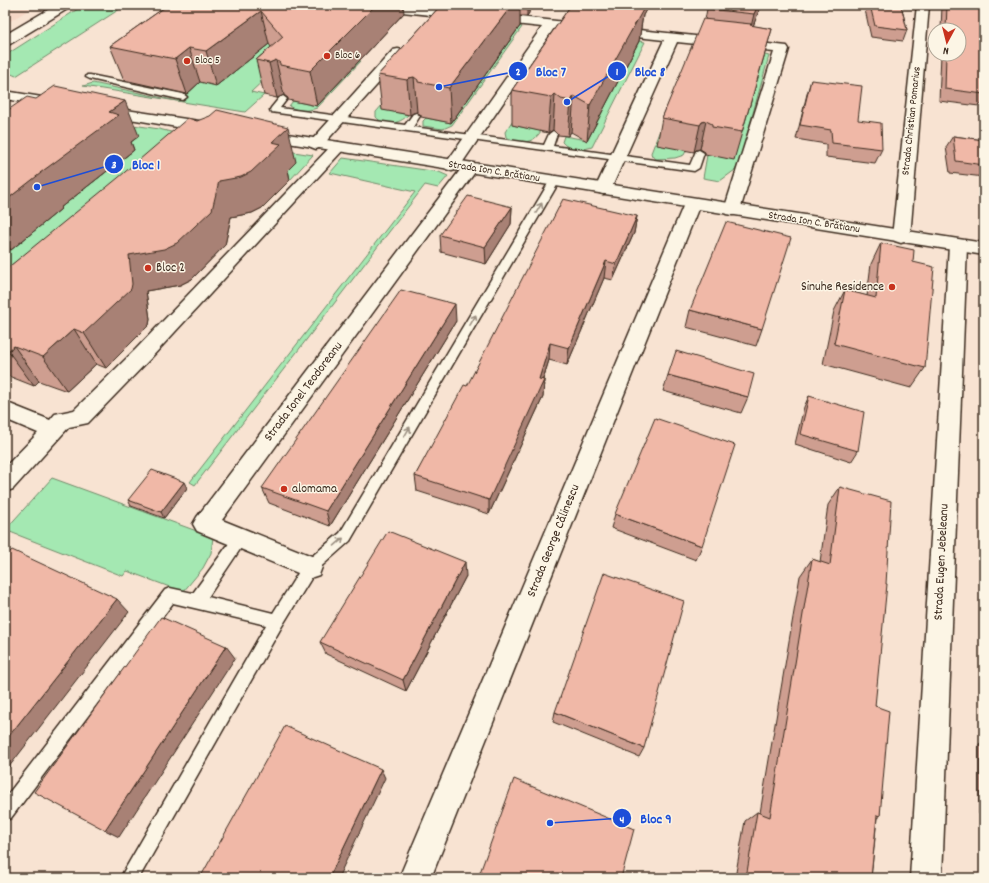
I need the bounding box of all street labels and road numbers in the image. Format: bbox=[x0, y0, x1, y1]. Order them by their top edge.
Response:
street label: Strada Christian Pomarius bbox=[898, 66, 926, 176]
street label: Strada Ion C. Brătianu bbox=[447, 157, 541, 187]
street label: Strada Ion C. Brătianu bbox=[767, 208, 861, 238]
street label: Strada Ionel Teodoreanu bbox=[260, 338, 348, 446]
street label: Strada George Călinescu bbox=[523, 482, 585, 600]
street label: Strada Eugen Jebeleanu bbox=[929, 503, 955, 621]

